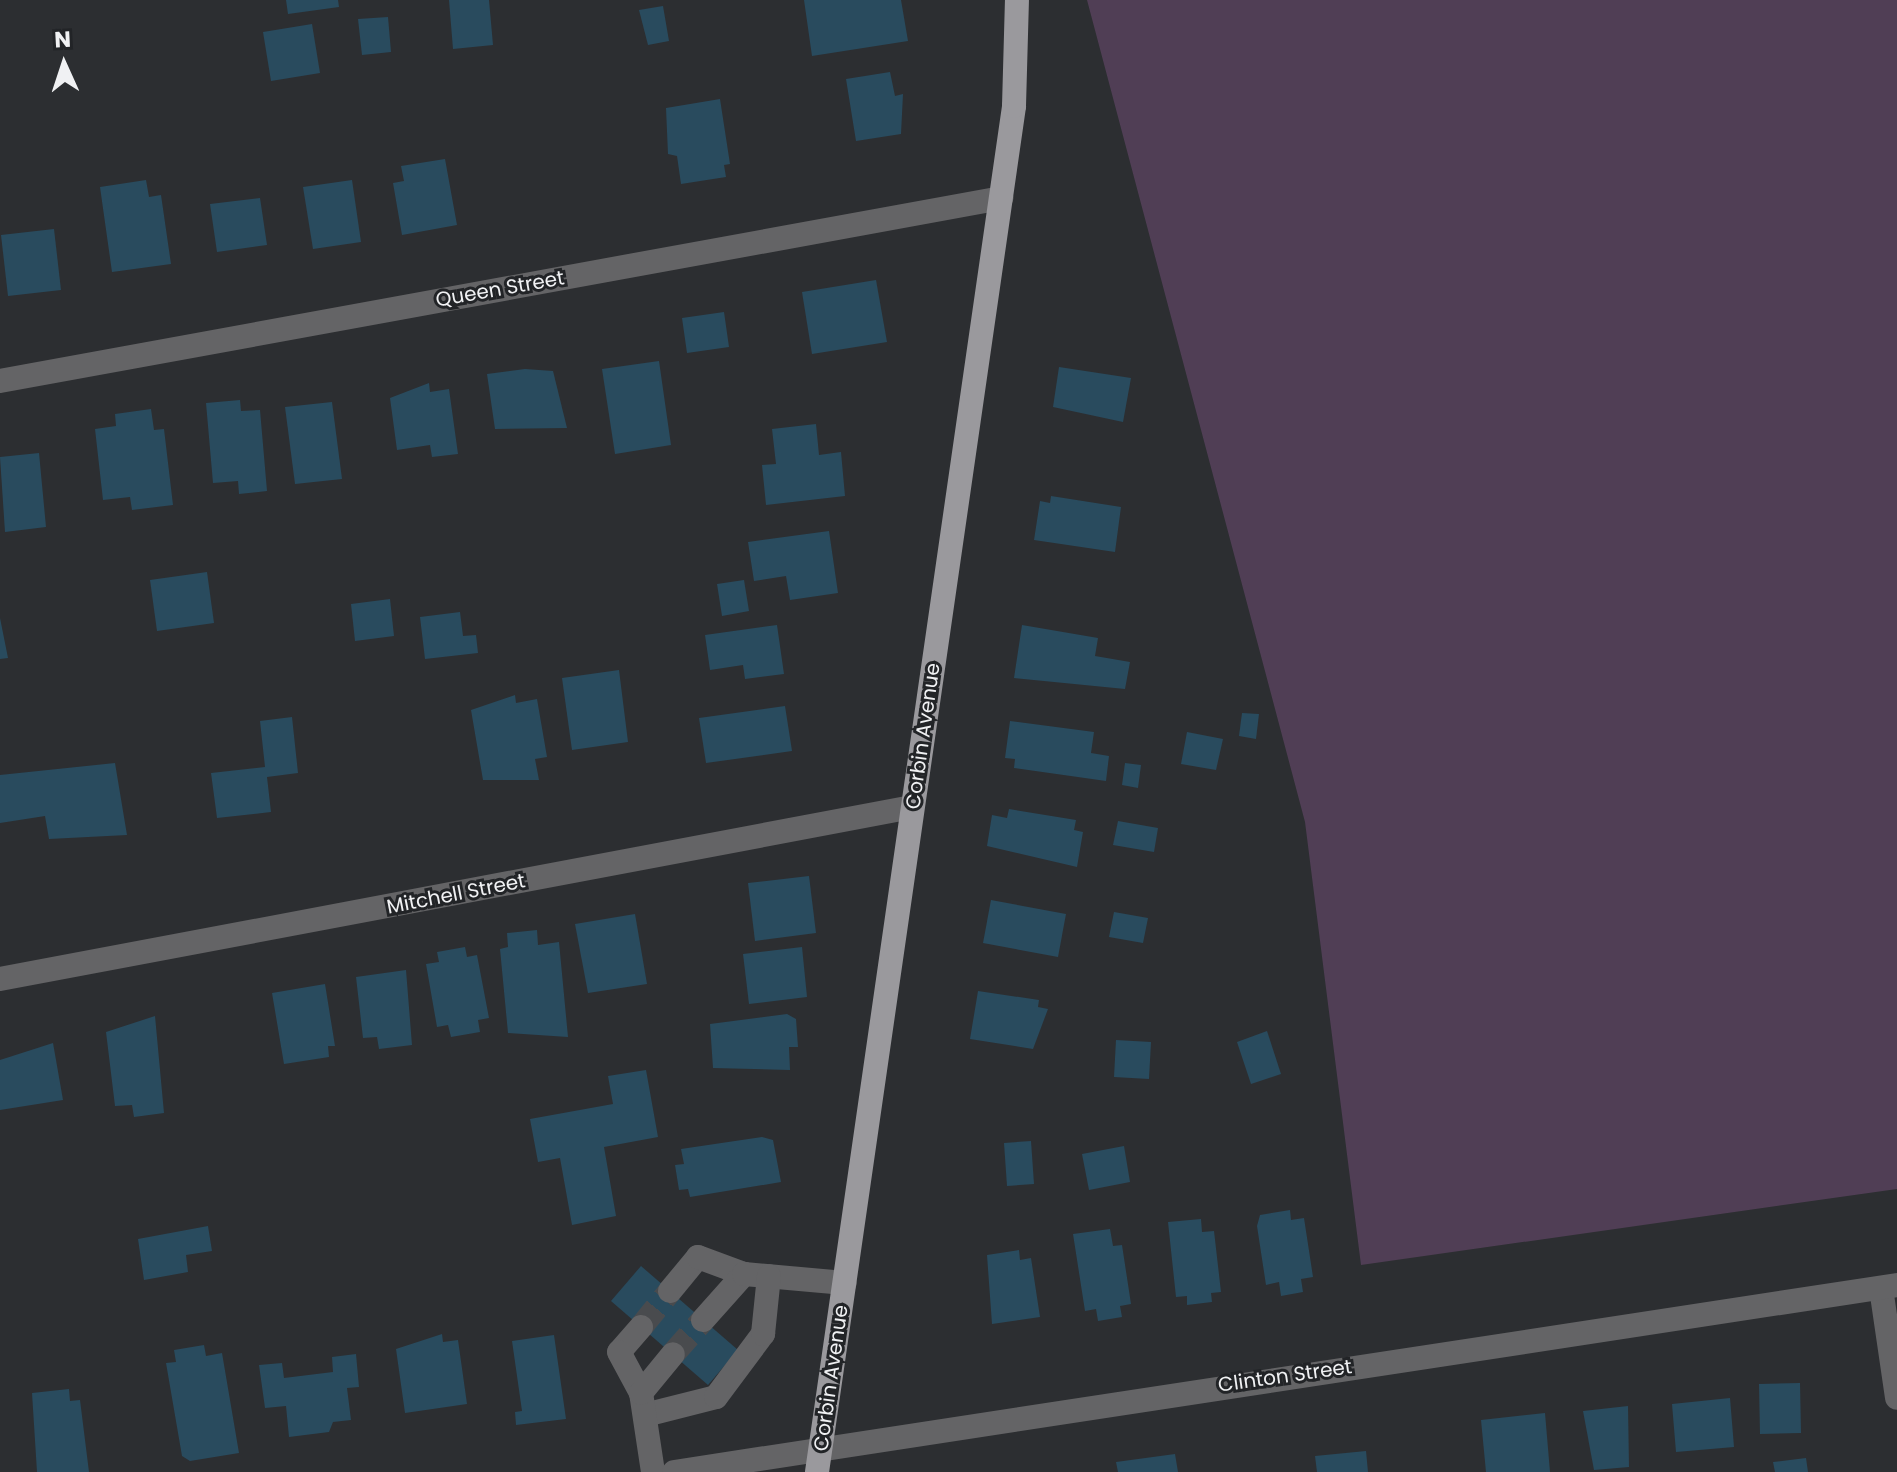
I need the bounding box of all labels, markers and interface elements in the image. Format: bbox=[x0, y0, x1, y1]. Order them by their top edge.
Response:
north arrow bbox=[24, 24, 104, 104]
text: N bbox=[54, 24, 72, 55]
street label: Queen Street bbox=[434, 266, 566, 312]
street label: Corbin Avenue bbox=[901, 661, 945, 811]
street label: Mitchell Street bbox=[385, 869, 527, 919]
street label: Corbin Avenue bbox=[809, 1303, 853, 1453]
street label: Clinton Street bbox=[1217, 1355, 1353, 1397]

